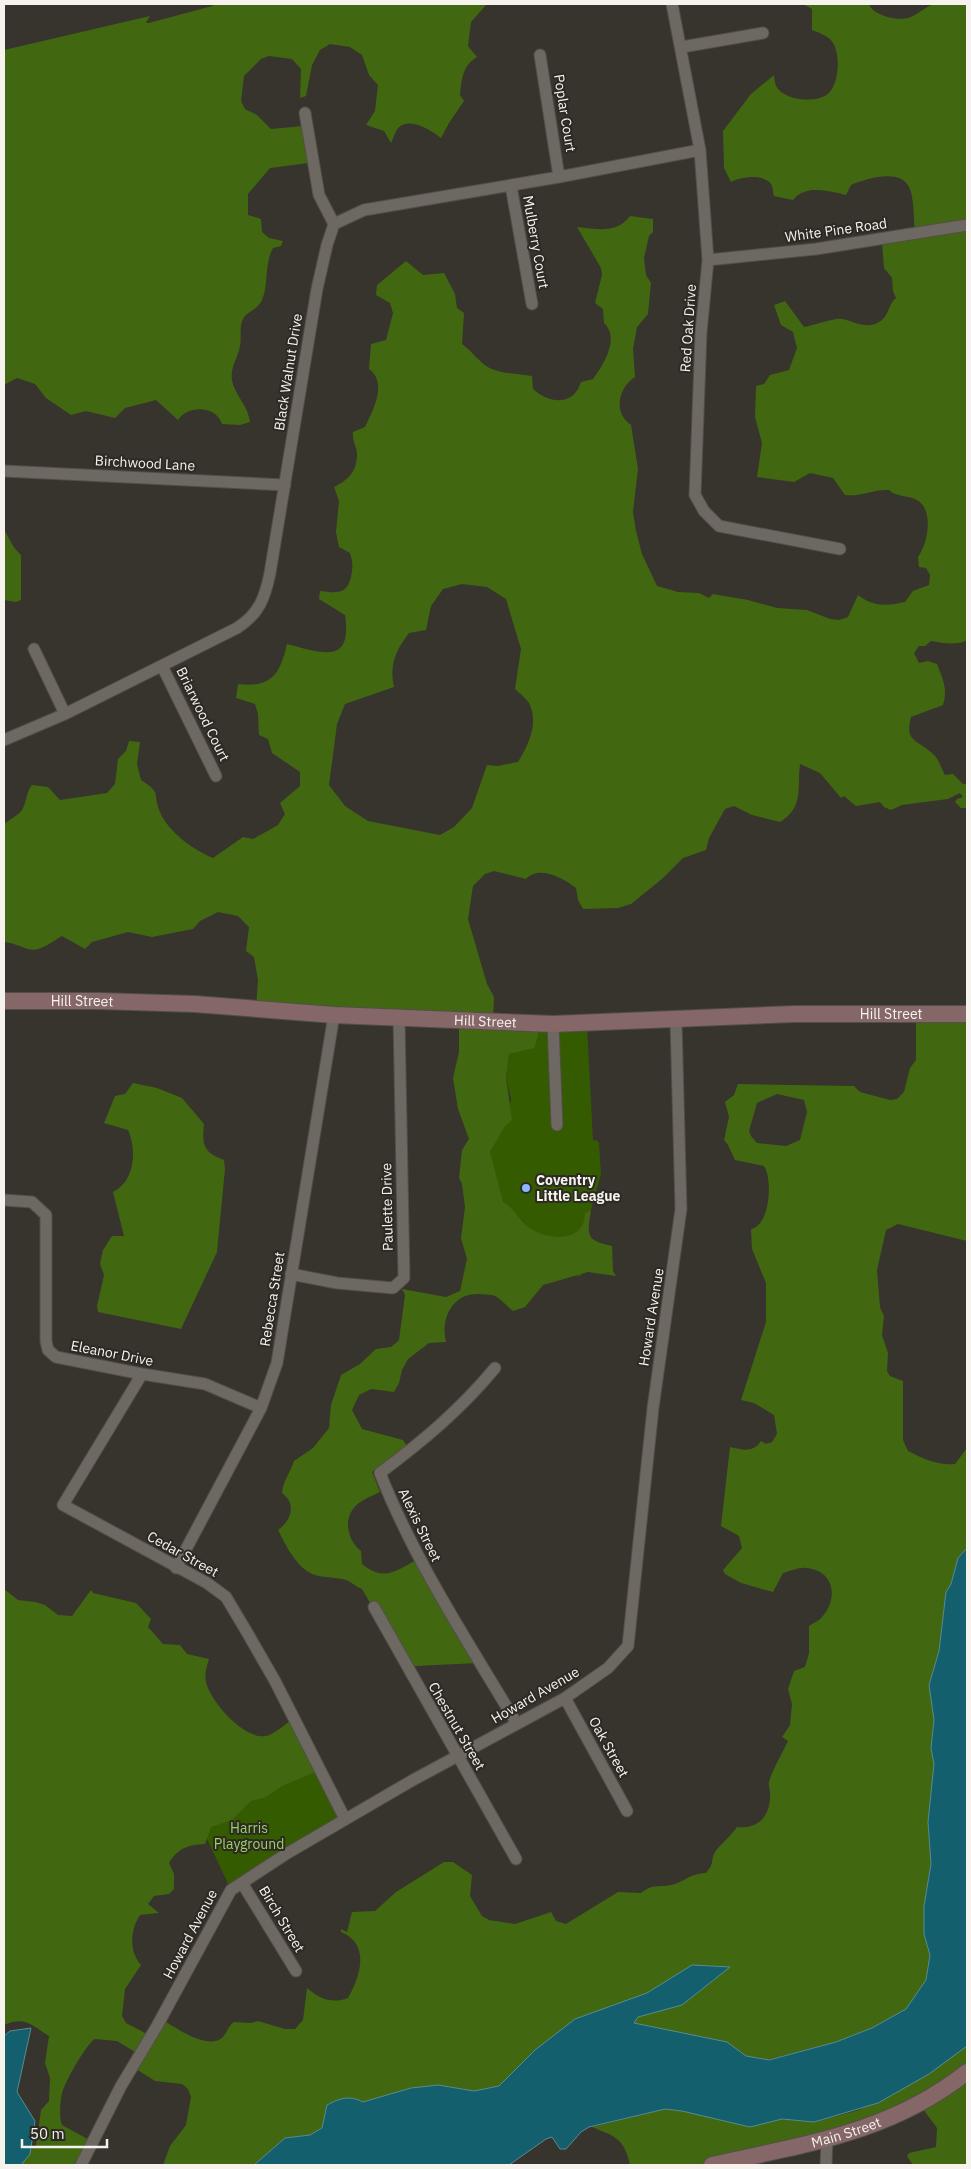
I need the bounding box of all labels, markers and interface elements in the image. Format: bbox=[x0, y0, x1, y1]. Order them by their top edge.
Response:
street label: Poplar Court bbox=[550, 73, 580, 153]
street label: Mulberry Court bbox=[519, 194, 553, 290]
street label: White Pine Road bbox=[784, 214, 888, 246]
street label: Red Oak Drive bbox=[676, 283, 700, 373]
street label: Black Walnut Drive bbox=[270, 312, 306, 432]
street label: Birchwood Lane bbox=[94, 451, 196, 475]
street label: Briarwood Court bbox=[172, 664, 234, 764]
street label: Hill Street bbox=[51, 992, 114, 1010]
street label: Hill Street bbox=[860, 1005, 923, 1023]
street label: Hill Street bbox=[454, 1011, 517, 1032]
street label: Paulette Drive bbox=[377, 1162, 397, 1251]
place label: Coventry Little League bbox=[536, 1171, 621, 1205]
marker: Coventry Little League bbox=[520, 1182, 532, 1194]
street label: Rebecca Street bbox=[256, 1250, 288, 1348]
street label: Howard Avenue bbox=[634, 1266, 668, 1367]
street label: Eleanor Drive bbox=[69, 1336, 155, 1370]
street label: Alexis Street bbox=[395, 1485, 446, 1565]
street label: Cedar Street bbox=[144, 1527, 222, 1581]
street label: Howard Avenue bbox=[488, 1662, 583, 1728]
street label: Chestnut Street bbox=[425, 1679, 489, 1773]
street label: Oak Street bbox=[585, 1714, 633, 1781]
park label: Harris Playground bbox=[214, 1819, 284, 1853]
street label: Birch Street bbox=[255, 1882, 309, 1956]
street label: Howard Avenue bbox=[159, 1886, 221, 1982]
street label: Main Street bbox=[809, 2113, 884, 2152]
scale bar bbox=[22, 2116, 108, 2148]
text: 50 m bbox=[30, 2124, 65, 2143]

